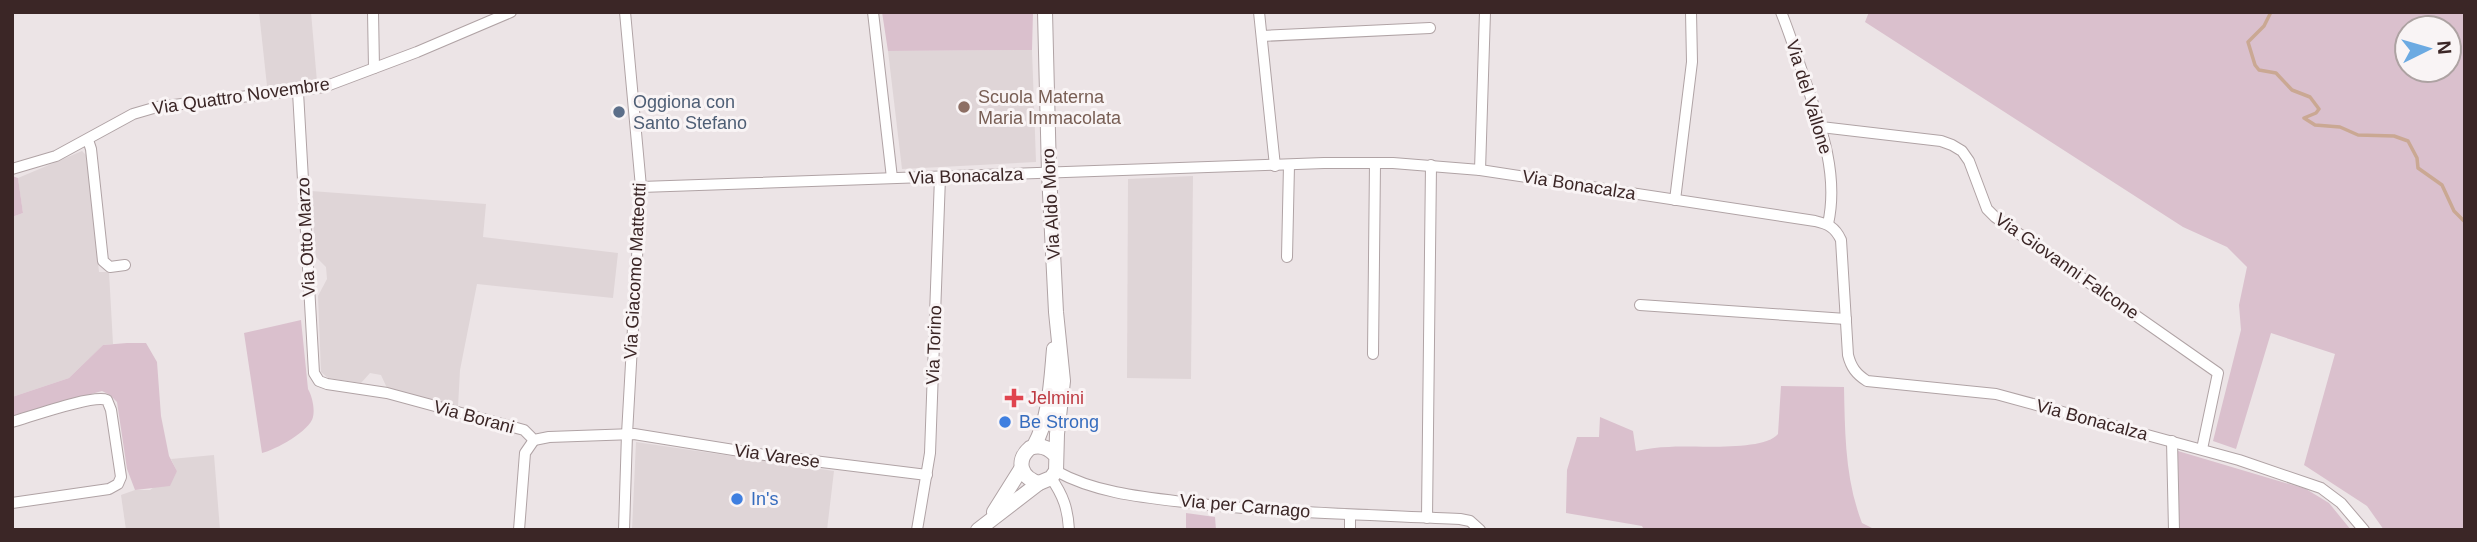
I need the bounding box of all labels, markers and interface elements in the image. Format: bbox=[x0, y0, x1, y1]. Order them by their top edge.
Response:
north arrow bbox=[2393, 14, 2463, 84]
street label: Via del Vallone bbox=[1782, 37, 1836, 157]
text: N bbox=[2433, 40, 2455, 55]
street label: Via Quattro Novembre bbox=[151, 74, 331, 118]
place label: Scuola Materna Maria Immacolata bbox=[978, 87, 1122, 128]
place label: Oggiona con Santo Stefano bbox=[633, 92, 747, 133]
marker: Scuola Materna Maria Immacolata bbox=[956, 99, 972, 115]
marker: Oggiona con Santo Stefano bbox=[611, 104, 627, 120]
street label: Via Aldo Moro bbox=[1038, 148, 1064, 260]
street label: Via Bonacalza bbox=[908, 164, 1025, 188]
street label: Via Bonacalza bbox=[1521, 166, 1638, 204]
street label: Via Otto Marzo bbox=[293, 177, 319, 297]
street label: Via Giacomo Matteotti bbox=[620, 182, 650, 360]
street label: Via Giovanni Falcone bbox=[1991, 209, 2143, 323]
street label: Via Torino bbox=[923, 305, 945, 385]
place label: Jelmini bbox=[1028, 388, 1084, 408]
marker: Jelmini bbox=[1006, 390, 1022, 406]
street label: Via Bonacalza bbox=[2034, 395, 2151, 445]
street label: Via Borani bbox=[431, 397, 517, 437]
place label: Be Strong bbox=[1019, 412, 1099, 432]
marker: Be Strong bbox=[997, 414, 1013, 430]
street label: Via Varese bbox=[733, 440, 821, 472]
place label: In's bbox=[751, 489, 778, 509]
street label: Via per Carnago bbox=[1179, 490, 1311, 522]
marker: In's bbox=[729, 491, 745, 507]

